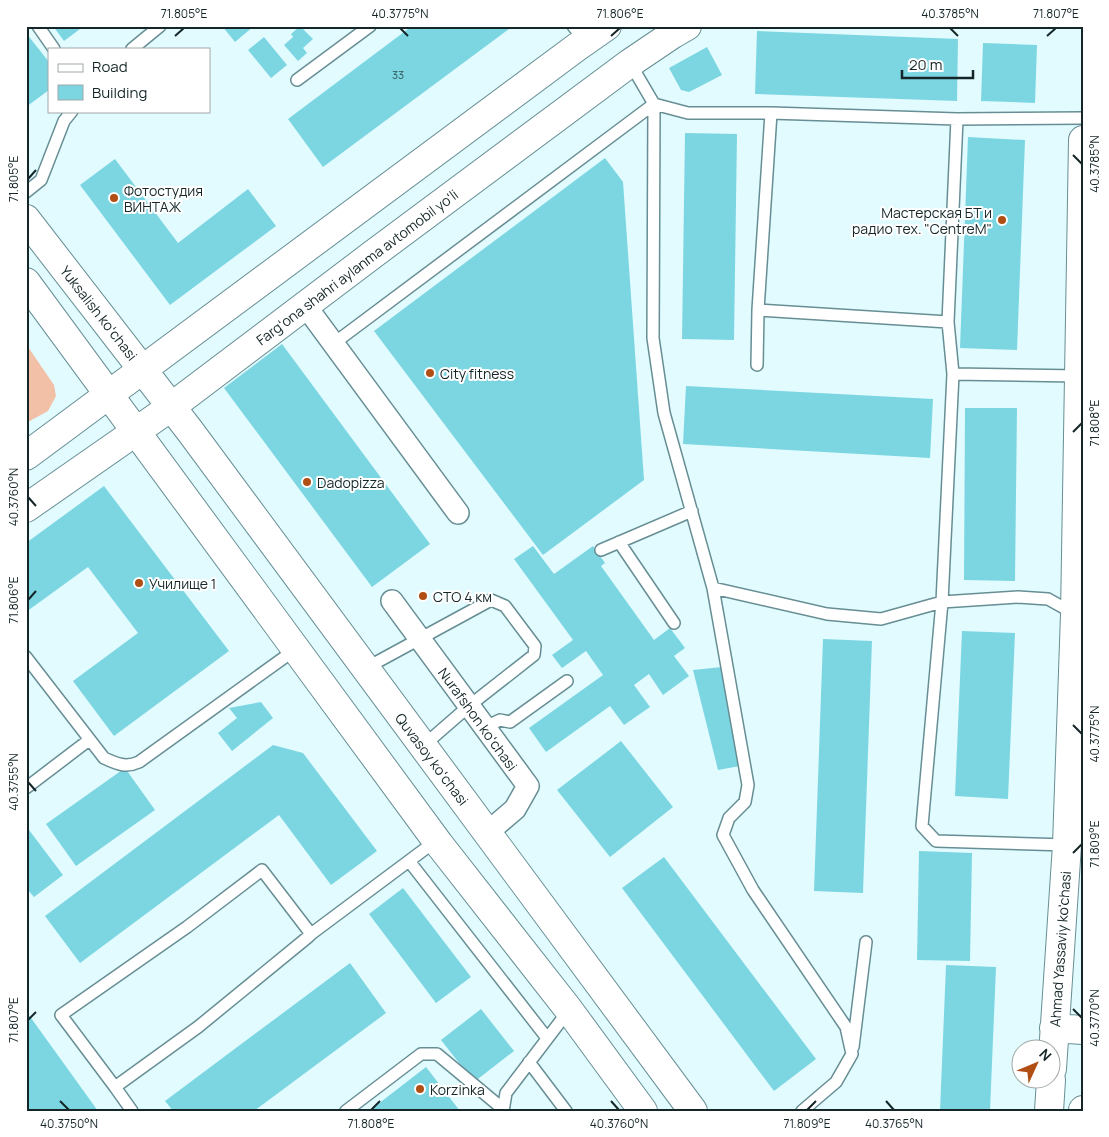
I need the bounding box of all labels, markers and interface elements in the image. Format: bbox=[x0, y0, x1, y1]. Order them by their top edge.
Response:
text: 71.805°E bbox=[161, 5, 208, 22]
text: 40.3775°N bbox=[372, 5, 429, 22]
text: 71.806°E bbox=[596, 5, 644, 22]
text: 40.3785°N bbox=[921, 5, 979, 22]
text: 71.807°E bbox=[1033, 5, 1079, 22]
legend bbox=[48, 48, 210, 112]
scale bar bbox=[902, 48, 973, 80]
text: 20 m bbox=[909, 54, 942, 75]
text: Road bbox=[92, 56, 128, 77]
house number: 33 bbox=[392, 67, 404, 82]
text: Building bbox=[92, 82, 147, 103]
text: 40.3785°N bbox=[1086, 135, 1103, 193]
text: 71.805°E bbox=[5, 155, 22, 202]
place label: Фотостудия ВИНТАЖ bbox=[124, 181, 203, 216]
street label: Fargʻona shahri aylanma avtomobil yoʻli bbox=[252, 185, 462, 349]
marker: Фотостудия ВИНТАЖ bbox=[108, 192, 120, 204]
place label: Мастерская БТ и радио тех. "CentreM" bbox=[852, 203, 992, 238]
marker: Мастерская БТ и радио тех. "CentreM" bbox=[996, 214, 1008, 226]
street label: Yuksalish koʻchasi bbox=[56, 262, 142, 364]
place label: City fitness bbox=[440, 364, 514, 383]
marker: City fitness bbox=[424, 367, 436, 379]
text: 71.808°E bbox=[1086, 399, 1103, 446]
text: 40.3760°N bbox=[5, 468, 22, 526]
place label: Dadopizza bbox=[317, 473, 385, 492]
marker: Dadopizza bbox=[301, 476, 313, 488]
place label: Училище 1 bbox=[149, 574, 216, 593]
text: 71.806°E bbox=[5, 576, 22, 624]
marker: Училище 1 bbox=[133, 577, 145, 589]
place label: СТО 4 км bbox=[433, 587, 492, 606]
marker: СТО 4 км bbox=[417, 590, 429, 602]
street label: Nurafshon koʻchasi bbox=[434, 664, 522, 774]
text: 40.3775°N bbox=[1086, 706, 1103, 763]
street label: Quvasoy koʻchasi bbox=[391, 709, 473, 809]
text: 40.3755°N bbox=[5, 753, 22, 811]
text: 71.809°E bbox=[1086, 820, 1103, 868]
street label: Ahmad Yassaviy ko'chasi bbox=[1045, 870, 1075, 1028]
text: 40.3770°N bbox=[1086, 989, 1103, 1047]
text: 71.807°E bbox=[5, 997, 22, 1043]
north arrow bbox=[1012, 1040, 1062, 1090]
text: N bbox=[1035, 1044, 1056, 1065]
place label: Korzinka bbox=[430, 1080, 485, 1099]
marker: Korzinka bbox=[414, 1083, 426, 1095]
text: 40.3750°N bbox=[40, 1115, 98, 1132]
text: 71.808°E bbox=[348, 1115, 395, 1132]
text: 40.3760°N bbox=[590, 1115, 648, 1132]
text: 71.809°E bbox=[783, 1115, 831, 1132]
text: 40.3765°N bbox=[865, 1115, 923, 1132]

